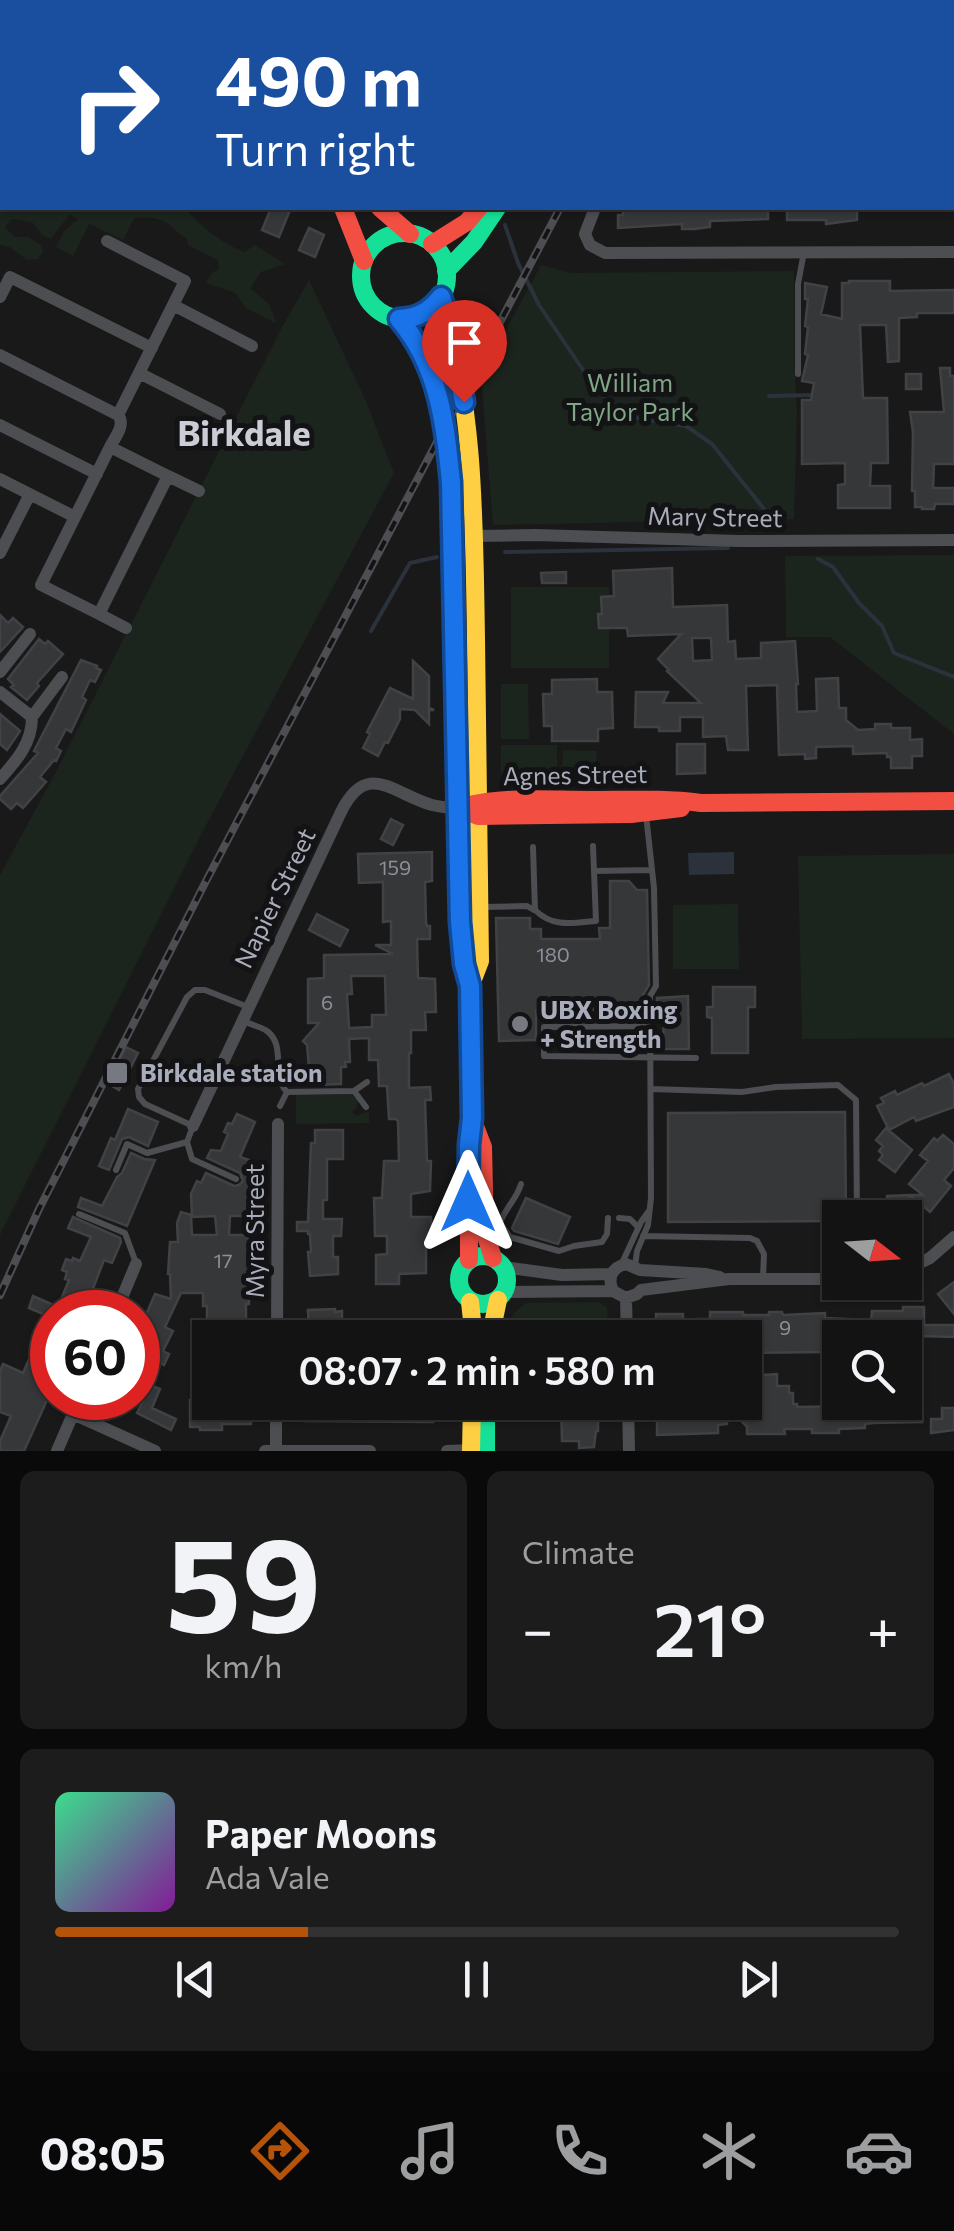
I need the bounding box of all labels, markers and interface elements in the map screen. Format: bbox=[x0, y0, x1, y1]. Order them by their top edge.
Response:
text: 490 m bbox=[215, 35, 422, 120]
icon: right bbox=[50, 40, 180, 170]
text: Turn right bbox=[215, 120, 416, 175]
pin bbox=[422, 300, 507, 403]
icon: arrive bbox=[437, 315, 492, 370]
park label: William Taylor Park bbox=[566, 367, 694, 426]
district label: Birkdale bbox=[177, 410, 311, 453]
street label: Mary Street bbox=[647, 500, 783, 532]
street label: Agnes Street bbox=[502, 758, 648, 790]
street label: Napier Street bbox=[227, 823, 321, 972]
house number: 159 bbox=[379, 855, 411, 879]
house number: 180 bbox=[536, 942, 570, 966]
house number: 6 bbox=[321, 990, 333, 1014]
place label: UBX Boxing + Strength bbox=[540, 994, 678, 1053]
marker: UBX Boxing + Strength bbox=[509, 1013, 531, 1035]
place label: Birkdale station bbox=[140, 1057, 322, 1087]
marker: Birkdale station bbox=[104, 1060, 130, 1086]
position arrow bbox=[416, 1150, 520, 1254]
street label: Myra Street bbox=[239, 1164, 269, 1298]
north arrow bbox=[822, 1200, 922, 1300]
map controls bbox=[822, 1200, 922, 1420]
house number: 17 bbox=[213, 1248, 233, 1272]
speed limit sign: 60 bbox=[30, 1290, 160, 1420]
house number: 9 bbox=[779, 1315, 791, 1339]
button: search bbox=[822, 1320, 922, 1420]
text: 08:07 · 2 min · 580 m bbox=[299, 1346, 655, 1393]
text: 59 bbox=[165, 1500, 322, 1659]
text: Climate bbox=[522, 1531, 635, 1571]
text: 21° bbox=[653, 1581, 766, 1672]
text: − bbox=[522, 1594, 553, 1661]
text: + bbox=[867, 1594, 899, 1661]
text: km/h bbox=[205, 1645, 282, 1685]
text: Paper Moons bbox=[205, 1809, 437, 1856]
text: Ada Vale bbox=[205, 1856, 330, 1896]
icon: previous bbox=[168, 1952, 223, 2007]
icon: pause bbox=[449, 1952, 504, 2007]
icon: next bbox=[731, 1952, 786, 2007]
icon: directions bbox=[245, 2116, 315, 2186]
icon: music bbox=[395, 2116, 465, 2186]
icon: phone bbox=[545, 2116, 615, 2186]
icon: climate bbox=[694, 2116, 764, 2186]
icon: car bbox=[844, 2116, 914, 2186]
text: 08:05 bbox=[40, 2124, 166, 2179]

